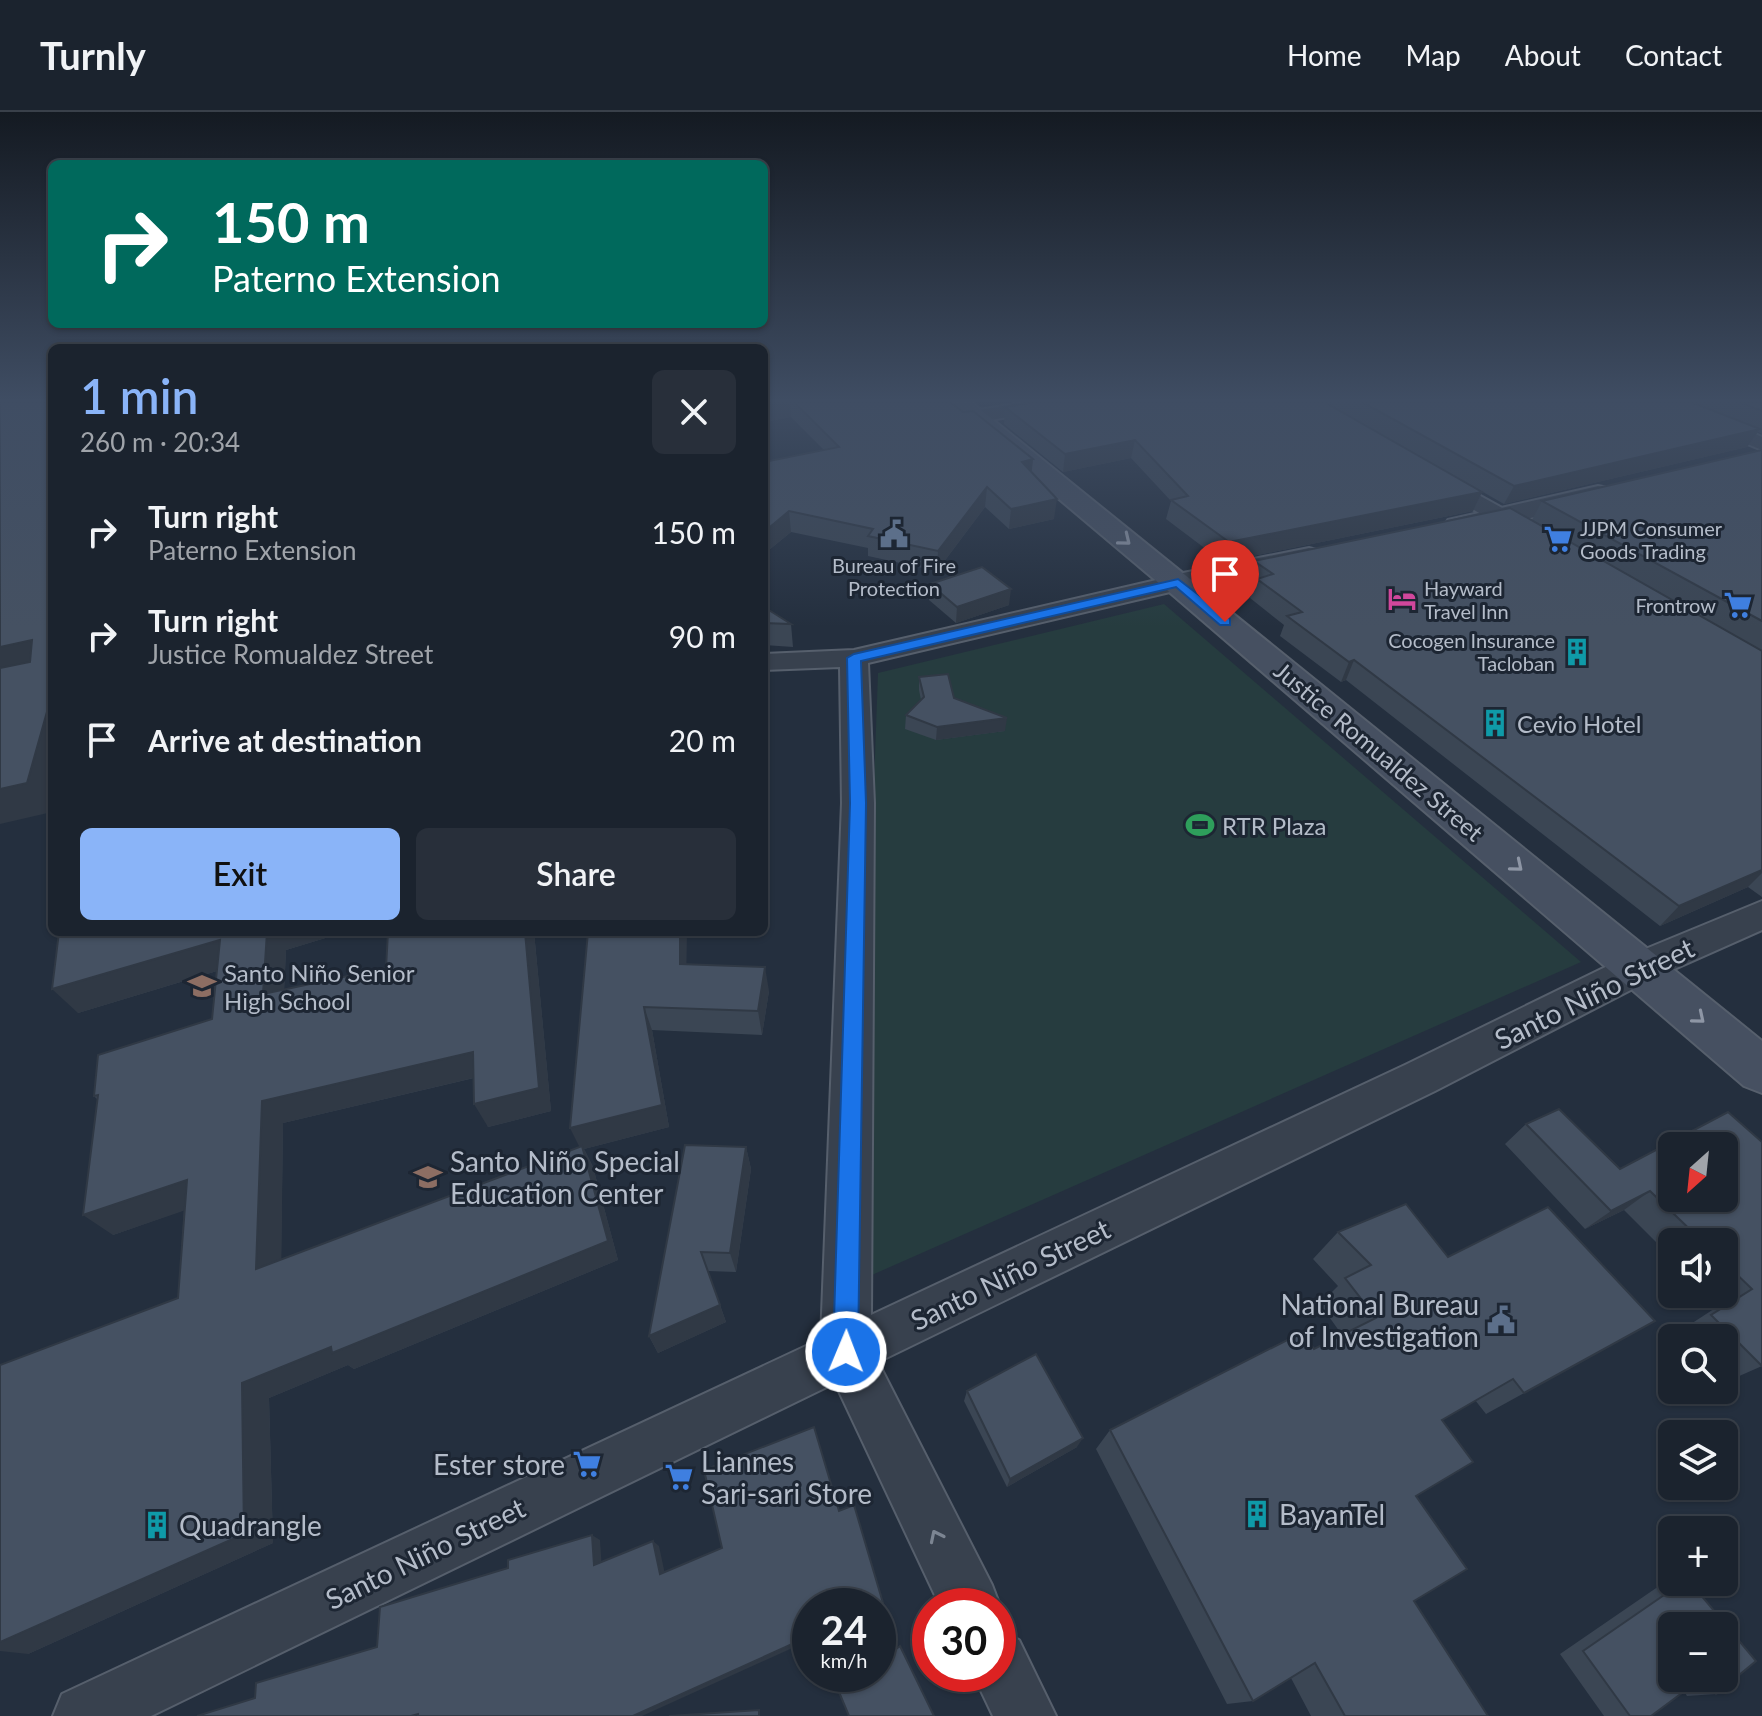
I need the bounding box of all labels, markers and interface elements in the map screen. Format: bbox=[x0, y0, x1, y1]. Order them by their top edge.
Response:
text: Turnly bbox=[40, 32, 146, 78]
text: Home bbox=[1287, 38, 1362, 72]
text: Map bbox=[1406, 38, 1461, 72]
text: About bbox=[1505, 38, 1581, 72]
text: Contact bbox=[1625, 38, 1722, 72]
text: 150 m bbox=[212, 188, 370, 255]
icon: right bbox=[80, 192, 184, 296]
text: Paterno Extension bbox=[212, 256, 501, 300]
text: 1 min bbox=[80, 367, 198, 424]
button: close bbox=[652, 370, 736, 454]
text: 260 m · 20:34 bbox=[80, 426, 240, 458]
text: Turn right bbox=[148, 498, 278, 534]
icon: right bbox=[80, 510, 124, 554]
text: 150 m bbox=[651, 514, 736, 550]
place label: JJPM Consumer Goods Trading bbox=[1580, 516, 1723, 563]
public building icon: Bureau of Fire Protection bbox=[879, 519, 909, 549]
supermarket icon: JJPM Consumer Goods Trading bbox=[1543, 524, 1573, 554]
one-way arrow bbox=[1116, 530, 1130, 545]
text: Paterno Extension bbox=[148, 534, 357, 566]
pin bbox=[1191, 540, 1259, 622]
icon: arrive bbox=[1203, 552, 1247, 596]
place label: Bureau of Fire Protection bbox=[832, 553, 956, 600]
place label: Hayward Travel Inn bbox=[1424, 576, 1509, 623]
hotel icon: Hayward Travel Inn bbox=[1387, 584, 1417, 614]
supermarket icon: Frontrow bbox=[1723, 590, 1753, 620]
place label: Frontrow bbox=[1635, 593, 1716, 617]
text: Turn right bbox=[148, 602, 278, 638]
icon: right bbox=[80, 614, 124, 658]
text: 90 m bbox=[669, 618, 736, 654]
place label: Cocogen Insurance Tacloban bbox=[1388, 628, 1555, 675]
building icon: Cocogen Insurance Tacloban bbox=[1562, 637, 1592, 667]
text: Justice Romualdez Street bbox=[148, 638, 433, 670]
street label: Justice Romualdez Street bbox=[1269, 655, 1489, 847]
building icon: Cevio Hotel bbox=[1480, 708, 1510, 738]
place label: Cevio Hotel bbox=[1517, 709, 1641, 738]
icon: arrive bbox=[80, 718, 124, 762]
text: Arrive at destination bbox=[148, 722, 422, 758]
text: 20 m bbox=[669, 722, 736, 758]
sports icon: RTR Plaza bbox=[1185, 810, 1215, 840]
place label: RTR Plaza bbox=[1222, 811, 1327, 840]
button: Exit bbox=[80, 828, 400, 920]
button: Share bbox=[416, 828, 736, 920]
one-way arrow bbox=[1508, 856, 1523, 871]
street label: Santo Niño Street bbox=[1489, 930, 1699, 1056]
place label: Santo Niño Senior High School bbox=[224, 958, 415, 1015]
school or university icon: Santo Niño Senior High School bbox=[187, 971, 217, 1001]
one-way arrow bbox=[1690, 1008, 1704, 1023]
north arrow bbox=[1658, 1132, 1738, 1212]
map controls bbox=[1658, 1132, 1738, 1692]
place label: Santo Niño Special Education Center bbox=[450, 1144, 680, 1210]
school or university icon: Santo Niño Special Education Center bbox=[413, 1162, 443, 1192]
street label: Santo Niño Street bbox=[905, 1211, 1115, 1337]
button: sound bbox=[1658, 1228, 1738, 1308]
place label: National Bureau of Investigation bbox=[1281, 1287, 1479, 1353]
public building icon: National Bureau of Investigation bbox=[1486, 1305, 1516, 1335]
position arrow bbox=[804, 1310, 888, 1394]
button: search bbox=[1658, 1324, 1738, 1404]
button: layers bbox=[1658, 1420, 1738, 1500]
place label: Liannes Sari-sari Store bbox=[701, 1444, 872, 1510]
place label: Ester store bbox=[433, 1447, 565, 1481]
supermarket icon: Ester store bbox=[572, 1449, 602, 1479]
supermarket icon: Liannes Sari-sari Store bbox=[664, 1462, 694, 1492]
street label: Santo Niño Street bbox=[320, 1490, 530, 1616]
place label: BayanTel bbox=[1279, 1497, 1385, 1531]
building icon: BayanTel bbox=[1242, 1499, 1272, 1529]
place label: Quadrangle bbox=[179, 1508, 322, 1542]
building icon: Quadrangle bbox=[142, 1510, 172, 1540]
button: + bbox=[1658, 1516, 1738, 1596]
one-way arrow bbox=[931, 1530, 946, 1545]
speed limit sign: 30 bbox=[912, 1588, 1016, 1692]
text: 24 bbox=[821, 1606, 867, 1654]
button: − bbox=[1658, 1612, 1738, 1692]
text: km/h bbox=[821, 1648, 867, 1672]

